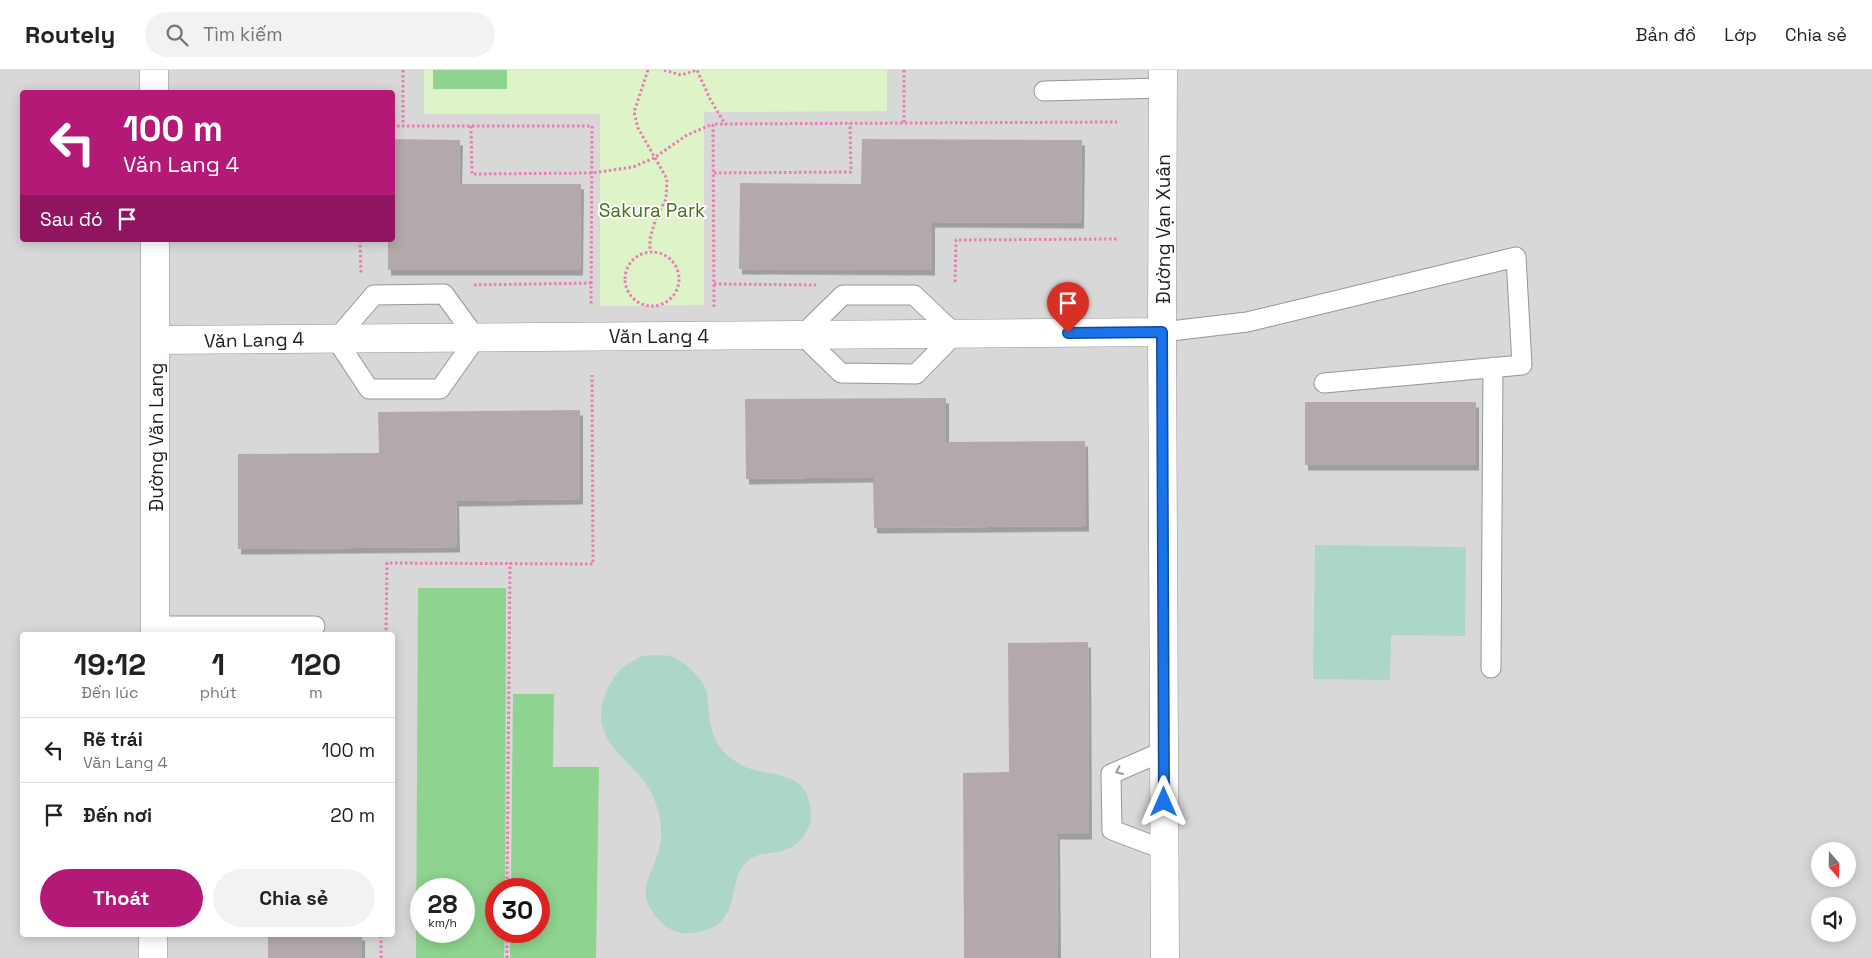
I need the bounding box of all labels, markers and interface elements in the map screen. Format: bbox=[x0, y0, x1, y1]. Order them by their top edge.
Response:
search box bbox=[145, 12, 495, 57]
text: Routely bbox=[25, 19, 115, 50]
icon: search bbox=[163, 21, 191, 49]
text: Tìm kiếm bbox=[203, 22, 283, 47]
text: Bản đồ bbox=[1636, 23, 1696, 46]
text: Lớp bbox=[1724, 23, 1757, 46]
text: Chia sẻ bbox=[1785, 23, 1847, 46]
text: 100 m bbox=[123, 107, 223, 151]
icon: left bbox=[40, 110, 105, 175]
text: Văn Lang 4 bbox=[123, 150, 239, 178]
street label: Đường Vạn Xuân bbox=[1151, 154, 1176, 304]
park label: Sakura Park bbox=[599, 198, 705, 223]
icon: arrive bbox=[113, 205, 141, 233]
text: Sau đó bbox=[40, 207, 103, 232]
pin bbox=[1047, 282, 1089, 333]
icon: arrive bbox=[1054, 289, 1082, 317]
street label: Văn Lang 4 bbox=[609, 324, 709, 349]
street label: Văn Lang 4 bbox=[204, 327, 305, 353]
street label: Đường Văn Lang bbox=[144, 363, 169, 511]
text: 19:12 bbox=[74, 645, 146, 684]
text: 1 bbox=[211, 645, 225, 684]
text: 120 bbox=[290, 645, 341, 684]
text: Đến lúc bbox=[81, 682, 138, 703]
text: phút bbox=[200, 682, 237, 703]
text: m bbox=[309, 682, 323, 703]
text: Rẽ trái bbox=[83, 727, 143, 752]
icon: left bbox=[40, 736, 68, 764]
text: 100 m bbox=[321, 738, 375, 763]
text: Văn Lang 4 bbox=[83, 752, 168, 773]
one-way arrow bbox=[1115, 764, 1124, 775]
position arrow bbox=[1137, 775, 1189, 827]
icon: arrive bbox=[40, 801, 68, 829]
text: Đến nơi bbox=[83, 803, 152, 828]
text: 20 m bbox=[330, 803, 375, 828]
north arrow bbox=[1811, 842, 1856, 888]
map controls bbox=[1811, 842, 1856, 942]
button: Thoát bbox=[40, 869, 203, 927]
button: Chia sẻ bbox=[213, 869, 375, 927]
speed limit sign: 30 bbox=[485, 878, 550, 943]
text: 28 bbox=[428, 888, 457, 920]
button: sound bbox=[1811, 897, 1856, 942]
text: km/h bbox=[428, 915, 457, 931]

